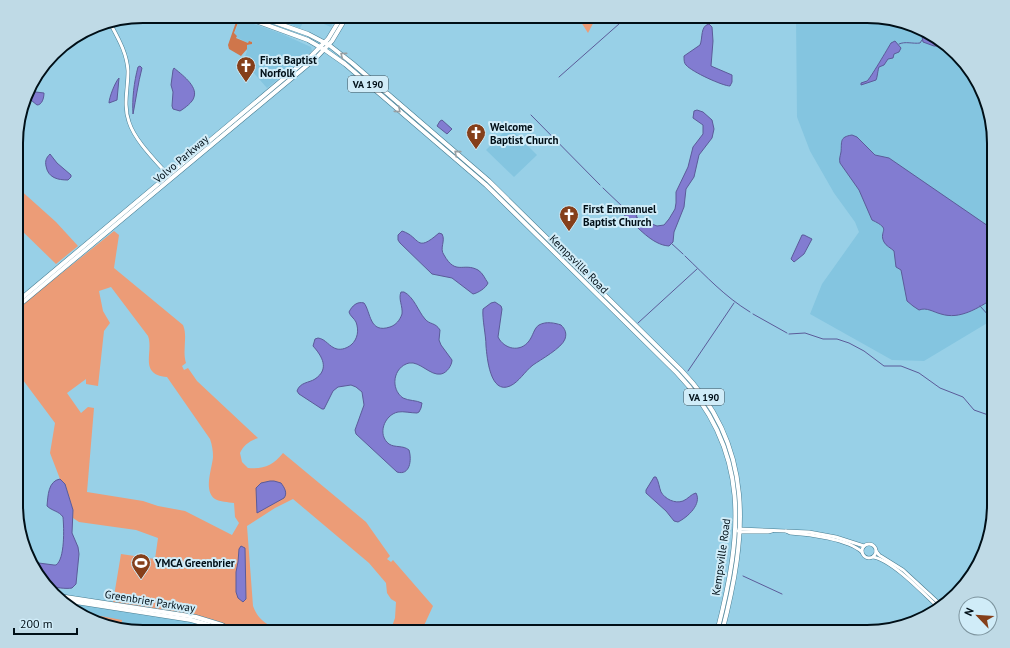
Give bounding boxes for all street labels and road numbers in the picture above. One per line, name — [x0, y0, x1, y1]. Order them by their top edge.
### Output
road number: VA 190 — [348, 76, 388, 92]
street label: Volvo Parkway — [150, 131, 212, 187]
street label: Kempsville Road — [547, 232, 611, 296]
road number: VA 190 — [684, 389, 724, 405]
street label: Kempsville Road — [709, 517, 733, 596]
street label: Greenbrier Parkway — [104, 587, 197, 615]

